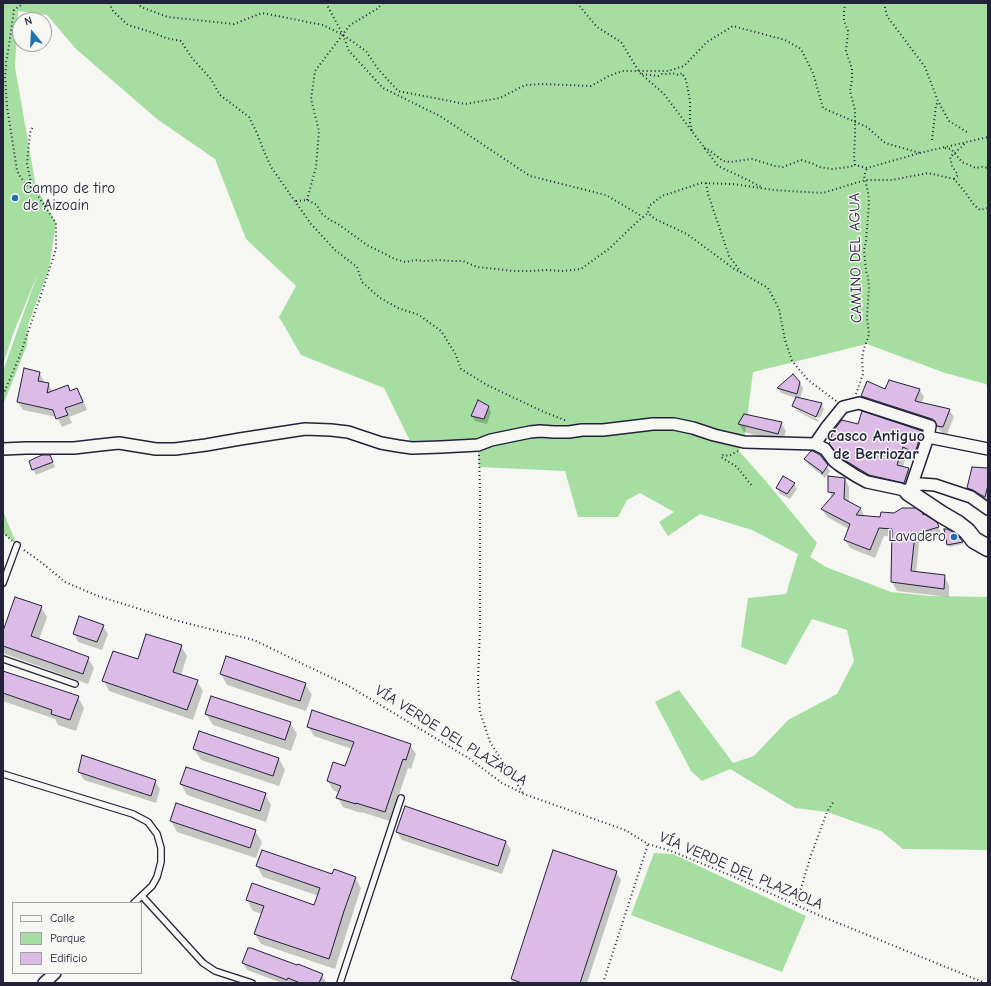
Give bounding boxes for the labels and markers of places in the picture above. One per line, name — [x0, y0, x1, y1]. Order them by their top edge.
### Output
place label: Campo de tiro de Aizoain — [23, 180, 115, 215]
marker: Campo de tiro de Aizoain — [10, 193, 20, 203]
place label: Lavadero — [888, 528, 946, 546]
marker: Lavadero — [949, 532, 959, 542]

